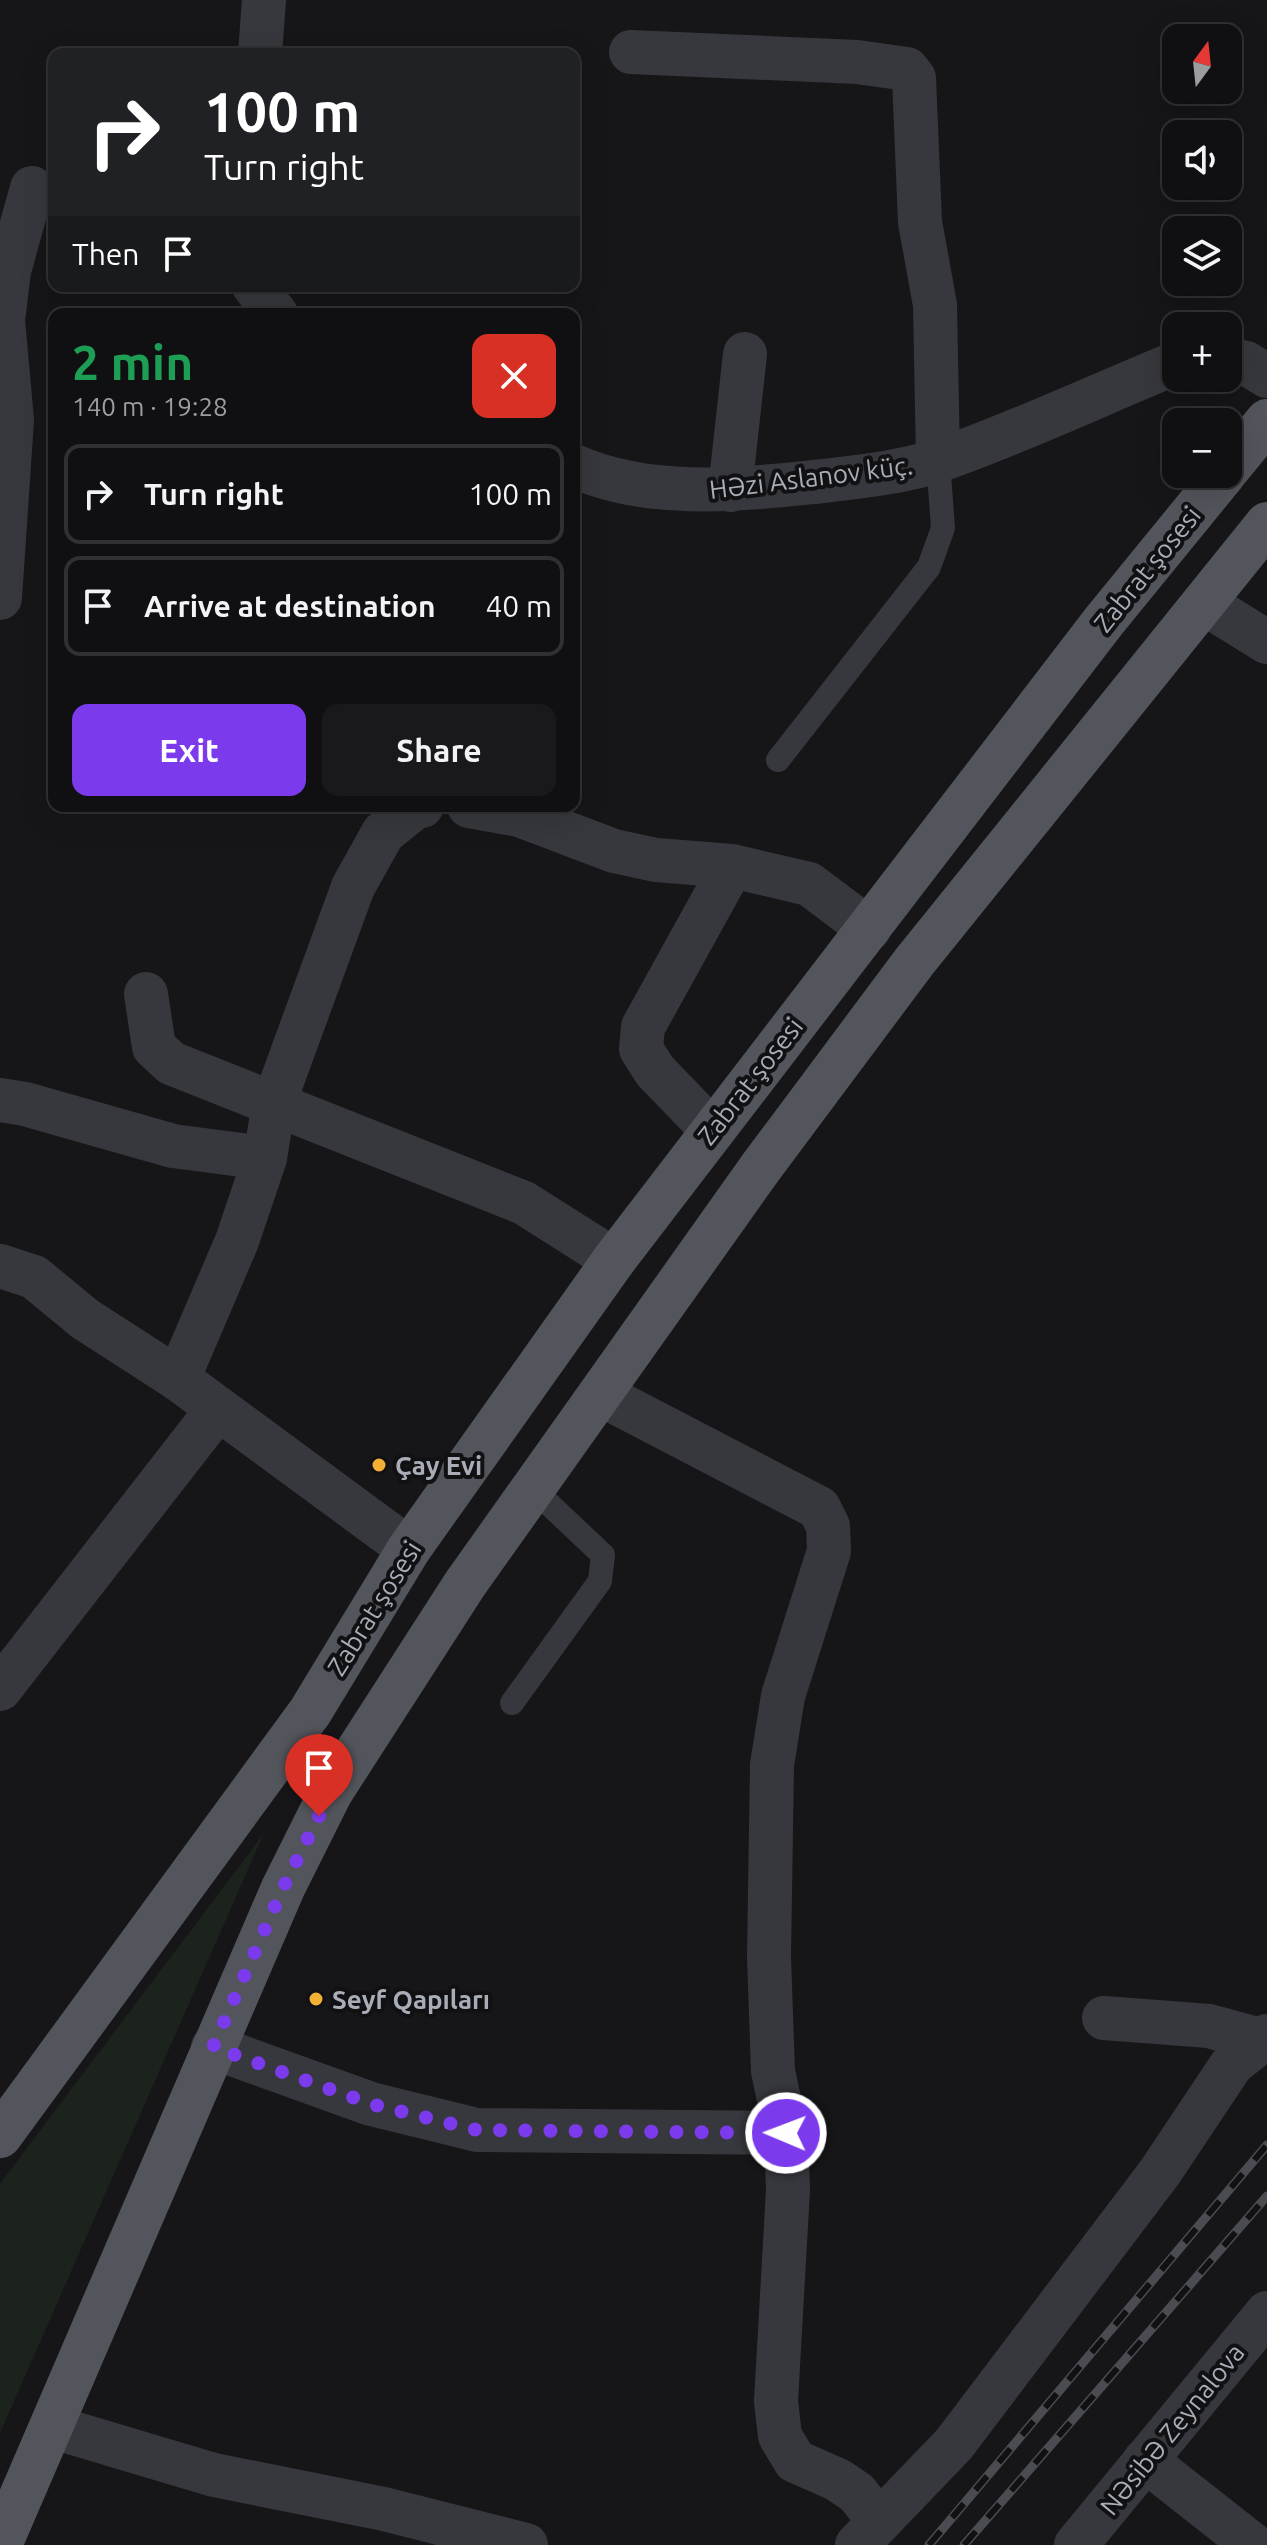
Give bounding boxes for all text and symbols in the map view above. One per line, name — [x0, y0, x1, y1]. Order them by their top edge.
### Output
north arrow — [1162, 24, 1242, 104]
map controls — [1162, 24, 1242, 488]
icon: right — [72, 80, 176, 184]
text: 100 m — [204, 80, 360, 143]
button: sound — [1162, 120, 1242, 200]
text: Turn right — [204, 146, 364, 187]
button: layers — [1162, 216, 1242, 296]
icon: arrive — [156, 232, 200, 276]
text: Then — [72, 237, 140, 271]
button: + — [1162, 312, 1242, 392]
button: close — [472, 334, 556, 418]
text: 2 min — [72, 335, 193, 389]
text: 140 m · 19:28 — [72, 392, 228, 421]
button: − — [1162, 408, 1242, 488]
street label: Həzi Aslanov küç. — [708, 450, 914, 504]
icon: right — [76, 472, 120, 516]
text: Turn right — [144, 477, 284, 511]
text: 100 m — [468, 477, 552, 511]
street label: Zabrat şosesi — [1088, 501, 1206, 637]
icon: arrive — [76, 584, 120, 628]
text: Arrive at destination — [144, 589, 436, 623]
text: 40 m — [485, 589, 552, 623]
button: Exit — [72, 704, 306, 796]
button: Share — [322, 704, 556, 796]
street label: Zabrat şosesi — [692, 1012, 808, 1150]
place label: Çay Evi — [395, 1451, 482, 1481]
marker: Çay Evi — [370, 1456, 388, 1474]
street label: Zabrat şosesi — [321, 1536, 427, 1680]
pin — [285, 1734, 353, 1816]
icon: arrive — [297, 1746, 341, 1790]
place label: Seyf Qapıları — [332, 1985, 490, 2014]
marker: Seyf Qapıları — [307, 1990, 325, 2008]
position arrow — [744, 2091, 828, 2175]
street label: Nəsibə Zeynalova — [1094, 2338, 1250, 2520]

